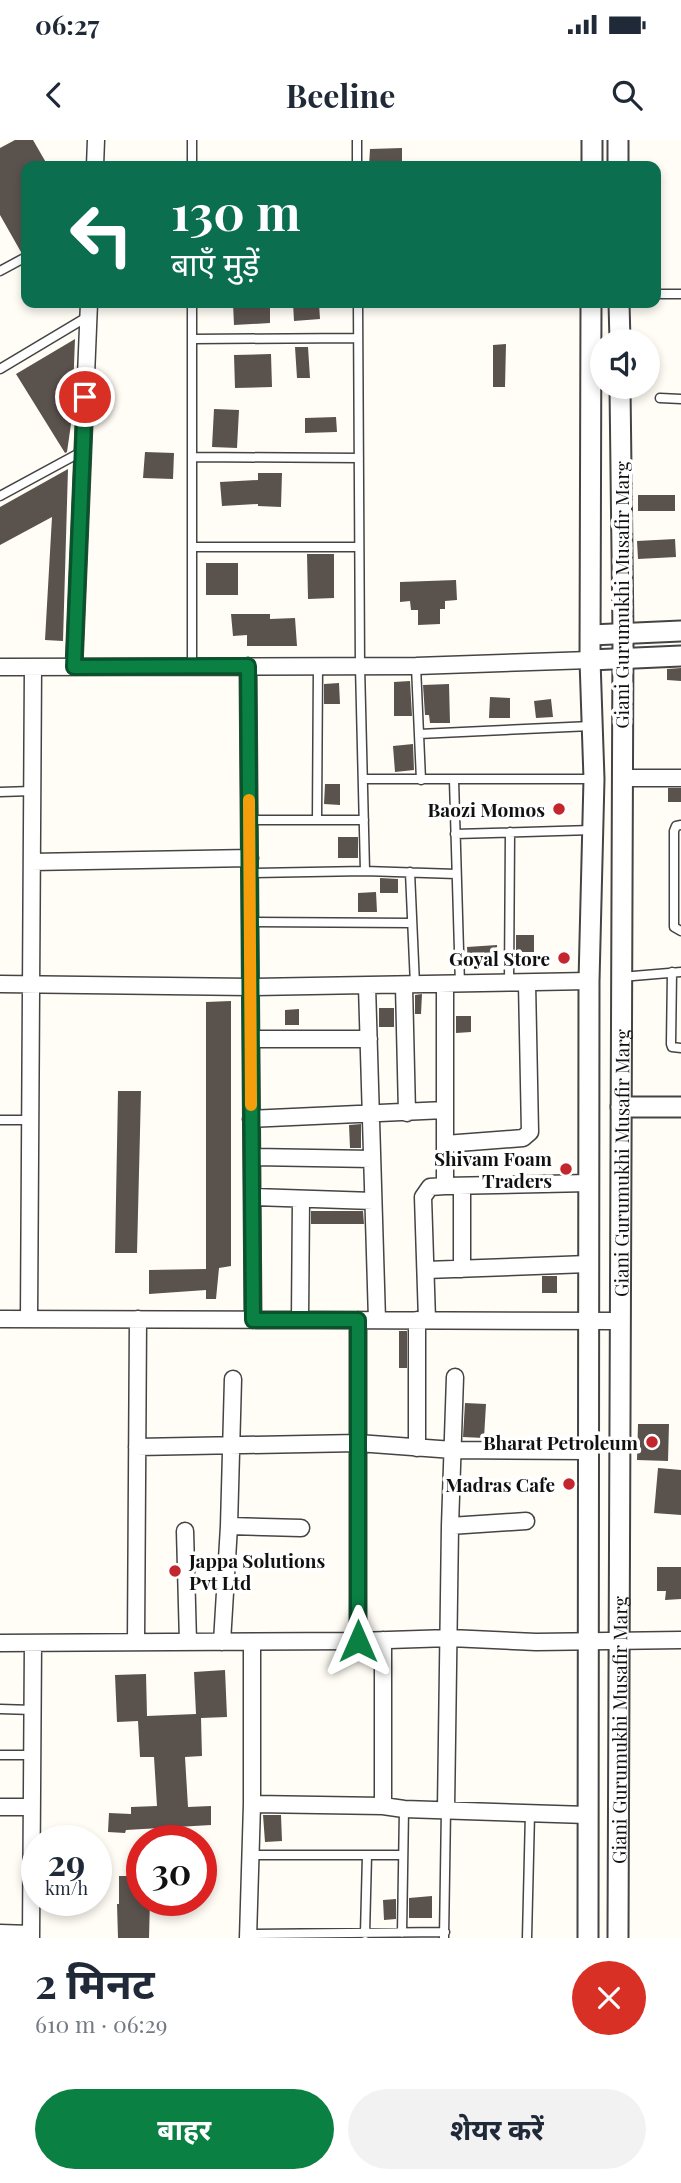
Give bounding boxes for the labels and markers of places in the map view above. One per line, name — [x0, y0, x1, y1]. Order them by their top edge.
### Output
pin — [55, 367, 115, 427]
place label: Baozi Momos — [428, 796, 545, 822]
marker: Baozi Momos — [551, 801, 567, 817]
place label: Goyal Store — [449, 945, 550, 971]
marker: Goyal Store — [556, 950, 572, 966]
place label: Shivam Foam Traders — [434, 1145, 552, 1193]
marker: Shivam Foam Traders — [558, 1161, 574, 1177]
place label: Bharat Petroleum — [483, 1429, 638, 1455]
marker: Bharat Petroleum — [644, 1434, 660, 1450]
place label: Madras Cafe — [445, 1471, 555, 1497]
marker: Madras Cafe — [561, 1476, 577, 1492]
place label: Jappa Solutions Pvt Ltd — [188, 1547, 326, 1595]
marker: Jappa Solutions Pvt Ltd — [167, 1563, 183, 1579]

